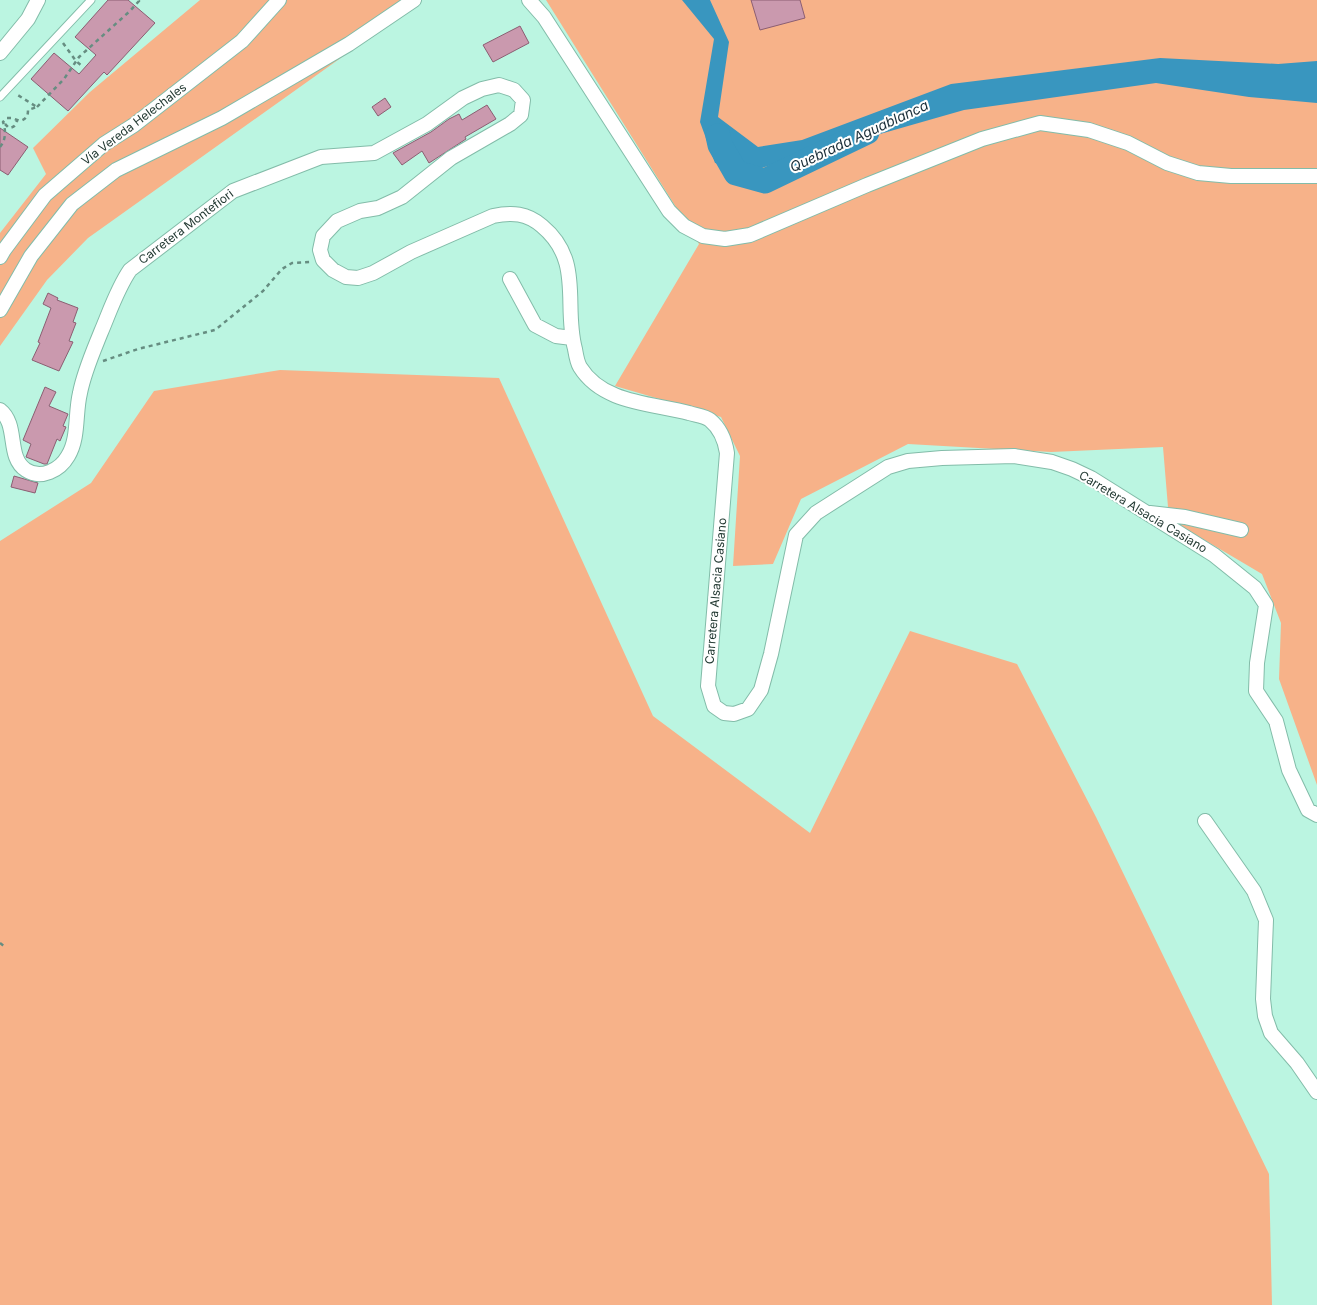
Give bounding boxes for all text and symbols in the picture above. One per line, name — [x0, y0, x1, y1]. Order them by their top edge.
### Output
street label: Vía Vereda Helechales — [78, 79, 189, 168]
water label: Quebrada Aguablanca — [787, 96, 931, 175]
street label: Carretera Montefiori — [135, 186, 236, 267]
street label: Carretera Alsacia Casiano — [1076, 467, 1210, 556]
street label: Carretera Alsacia Casiano — [702, 517, 729, 665]

